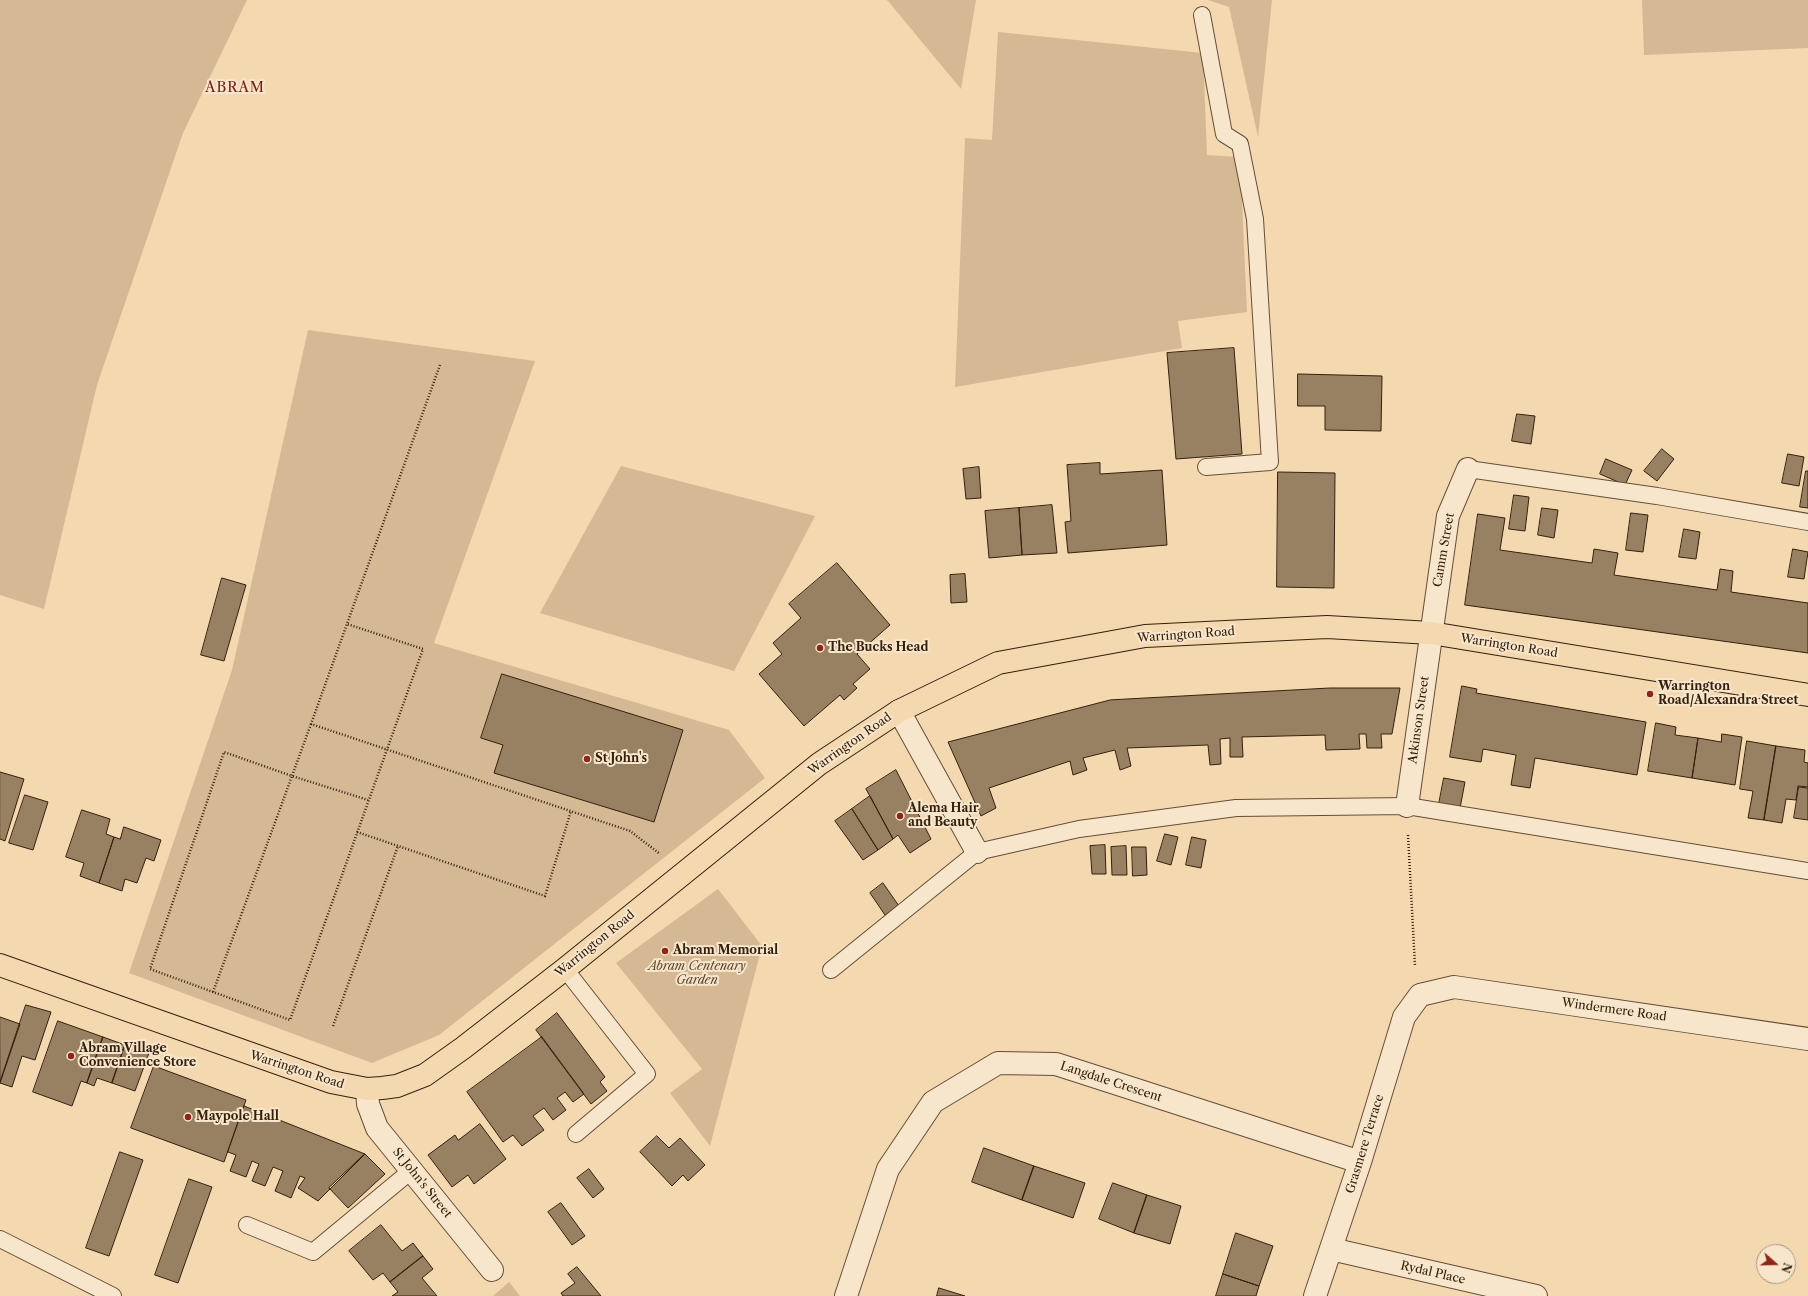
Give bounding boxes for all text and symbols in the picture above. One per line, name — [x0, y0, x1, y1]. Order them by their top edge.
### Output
district label: ABRAM — [205, 80, 265, 96]
street label: Camm Street — [1430, 512, 1458, 588]
street label: Warrington Road — [1137, 624, 1235, 646]
street label: Warrington Road — [1459, 631, 1559, 661]
place label: The Bucks Head — [828, 641, 928, 655]
marker: The Bucks Head — [815, 643, 825, 653]
street label: Atkinson Street — [1406, 675, 1432, 765]
place label: Warrington Road/Alexandra Street — [1658, 680, 1798, 708]
marker: Warrington Road/Alexandra Street — [1645, 689, 1655, 699]
street label: Warrington Road — [806, 710, 894, 778]
place label: St John's — [595, 752, 647, 766]
marker: St John's — [582, 754, 592, 764]
place label: Alema Hair and Beauty — [908, 802, 979, 830]
marker: Alema Hair and Beauty — [895, 811, 905, 821]
street label: Warrington Road — [552, 908, 638, 980]
place label: Abram Memorial — [673, 944, 778, 958]
marker: Abram Memorial — [660, 946, 670, 956]
park label: Abram Centenary Garden — [648, 960, 746, 988]
street label: Windermere Road — [1561, 996, 1667, 1024]
place label: Abram Village Convenience Store — [79, 1042, 196, 1070]
street label: Warrington Road — [248, 1048, 346, 1092]
marker: Abram Village Convenience Store — [66, 1051, 76, 1061]
street label: Langdale Crescent — [1058, 1059, 1164, 1105]
street label: Grasmere Terrace — [1343, 1093, 1387, 1195]
place label: Maypole Hall — [196, 1110, 279, 1124]
marker: Maypole Hall — [183, 1112, 193, 1122]
street label: St John's Street — [389, 1145, 455, 1221]
north arrow — [1756, 1244, 1796, 1284]
street label: Rydal Place — [1399, 1259, 1467, 1287]
text: N — [1778, 1261, 1795, 1275]

